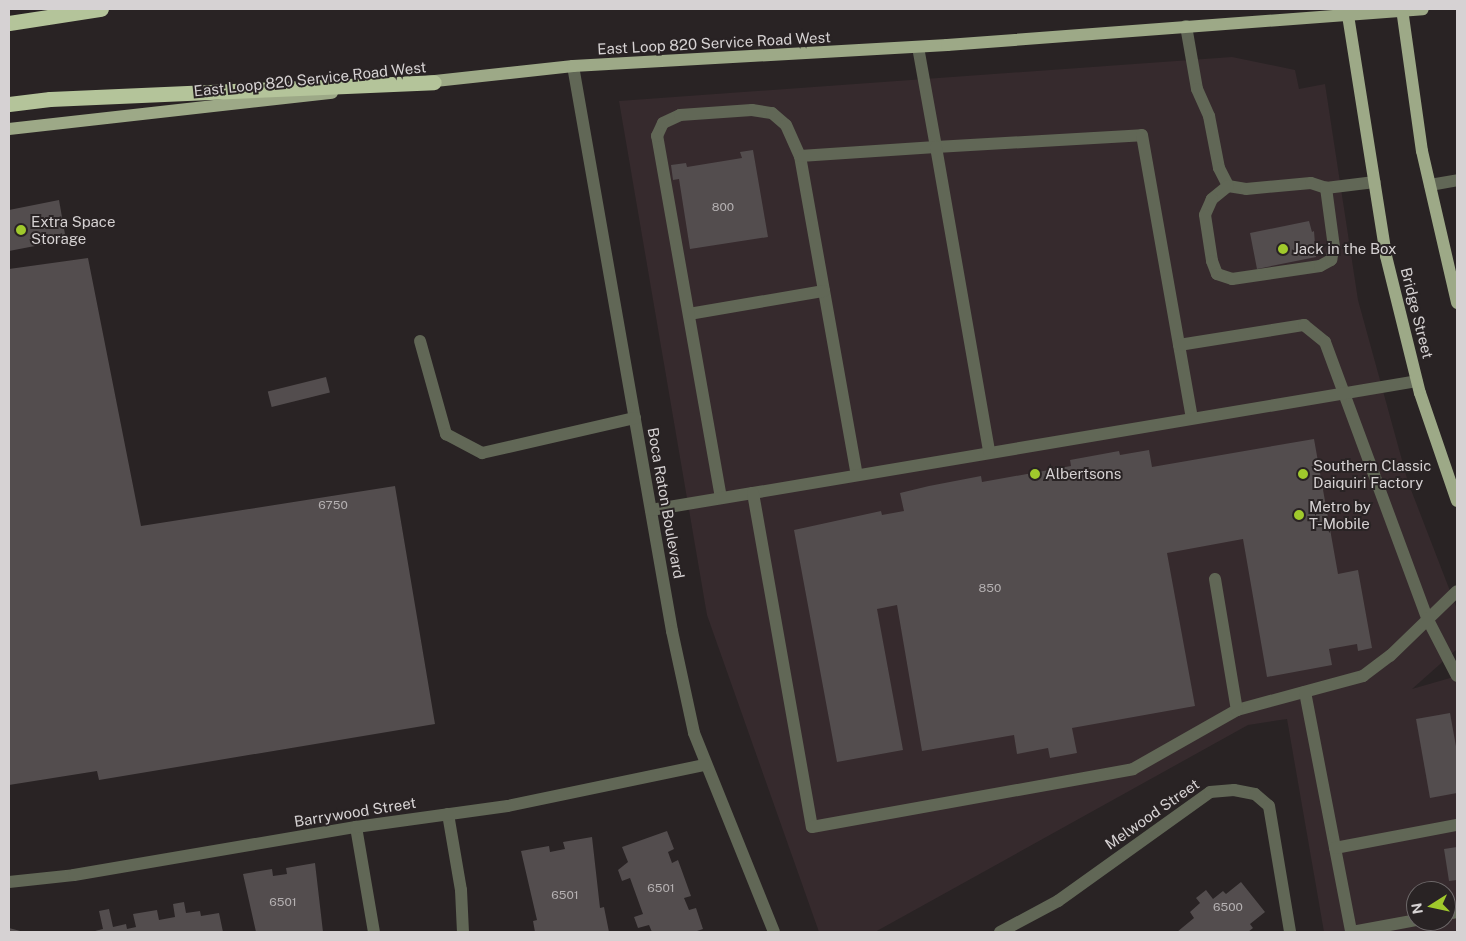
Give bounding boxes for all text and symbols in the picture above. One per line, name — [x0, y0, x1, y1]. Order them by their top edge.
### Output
street label: East Loop 820 Service Road West — [597, 28, 831, 58]
street label: East Loop 820 Service Road West — [193, 58, 427, 100]
house number: 800 — [712, 201, 734, 215]
place label: Extra Space Storage — [31, 212, 115, 247]
marker: Extra Space Storage — [15, 224, 27, 236]
place label: Jack in the Box — [1293, 240, 1397, 258]
marker: Jack in the Box — [1277, 243, 1289, 255]
street label: Bridge Street — [1397, 265, 1437, 361]
street label: Boca Raton Boulevard — [644, 426, 688, 580]
place label: Southern Classic Daiquiri Factory — [1313, 456, 1431, 491]
place label: Albertsons — [1045, 465, 1121, 483]
marker: Albertsons — [1029, 468, 1041, 480]
marker: Southern Classic Daiquiri Factory — [1297, 468, 1309, 480]
place label: Metro by T-Mobile — [1309, 497, 1371, 532]
house number: 6750 — [318, 499, 348, 513]
marker: Metro by T-Mobile — [1293, 509, 1305, 521]
house number: 850 — [979, 582, 1001, 596]
street label: Melwood Street — [1101, 775, 1203, 853]
street label: Barrywood Street — [293, 793, 417, 831]
north arrow — [1406, 881, 1456, 931]
house number: 6501 — [647, 882, 675, 896]
house number: 6501 — [551, 889, 579, 903]
house number: 6501 — [269, 896, 297, 910]
house number: 6500 — [1213, 901, 1243, 915]
text: N — [1408, 902, 1426, 915]

